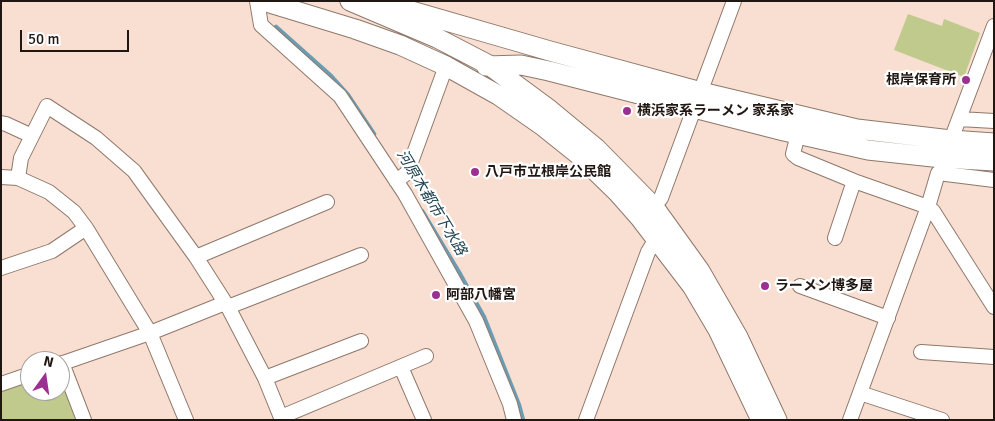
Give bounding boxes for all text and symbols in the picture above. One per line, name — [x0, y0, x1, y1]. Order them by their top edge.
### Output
scale bar — [22, 20, 131, 52]
text: 50 m — [28, 30, 59, 48]
place label: 根岸保育所 — [886, 72, 956, 88]
marker: 根岸保育所 — [960, 74, 972, 86]
place label: 横浜家系ラーメン 家系家 — [637, 103, 794, 119]
marker: 横浜家系ラーメン 家系家 — [621, 105, 633, 117]
water label: 河原木都市下水路 — [392, 147, 470, 259]
place label: 八戸市立根岸公民館 — [485, 164, 611, 180]
marker: 八戸市立根岸公民館 — [469, 166, 481, 178]
place label: ラーメン博多屋 — [775, 278, 873, 294]
marker: ラーメン博多屋 — [759, 280, 771, 292]
place label: 阿部八幡宮 — [446, 287, 516, 303]
marker: 阿部八幡宮 — [430, 289, 442, 301]
north arrow — [20, 351, 70, 401]
text: N — [42, 353, 55, 371]

